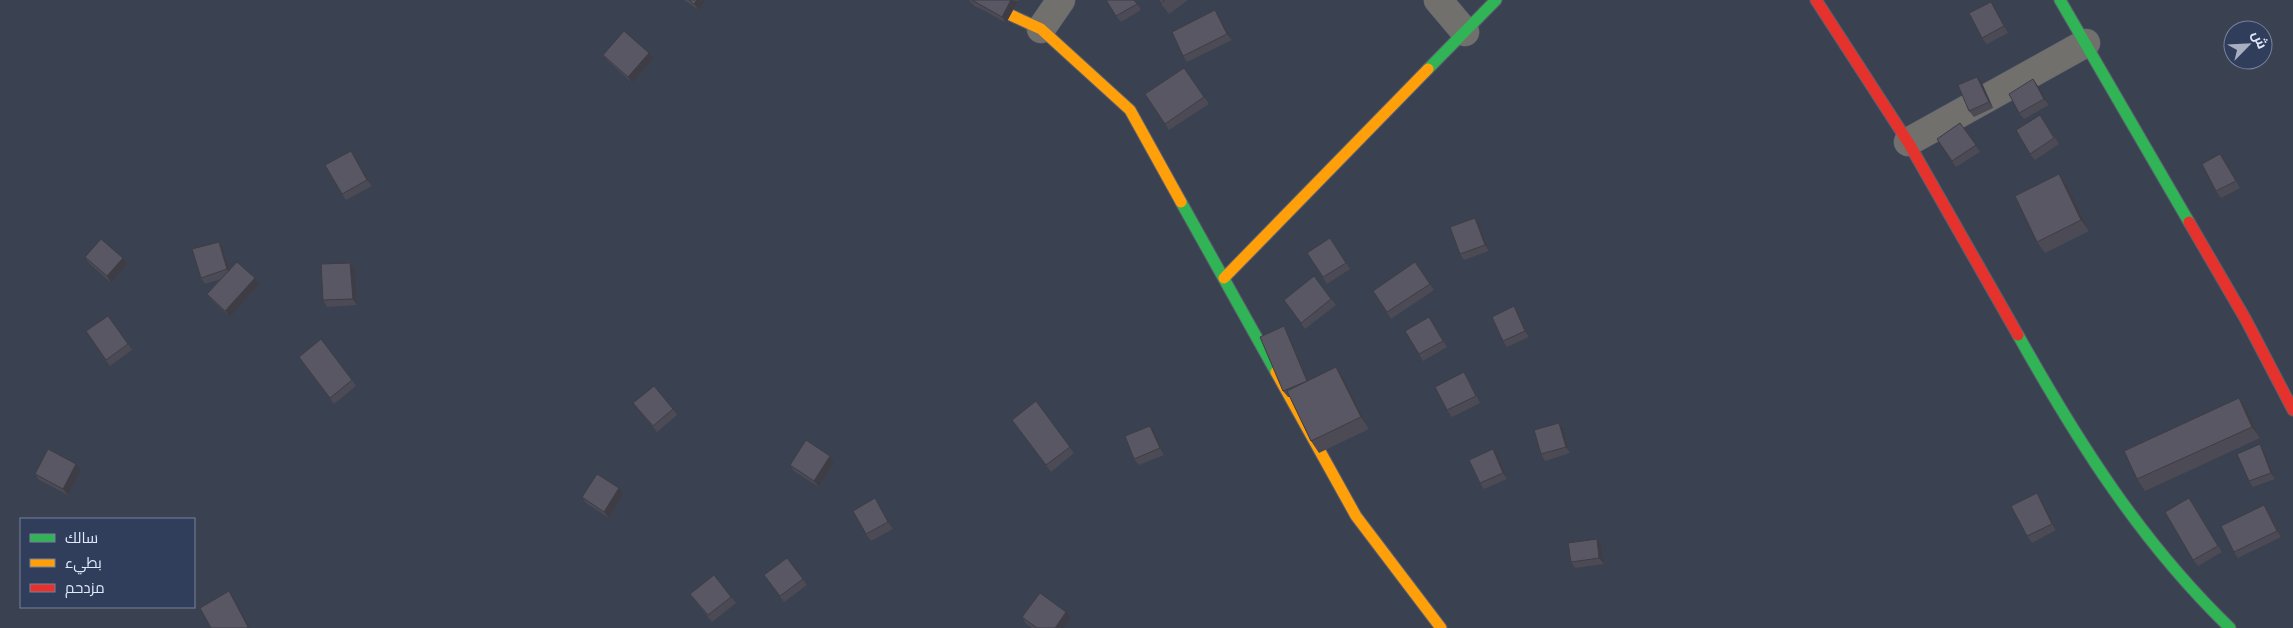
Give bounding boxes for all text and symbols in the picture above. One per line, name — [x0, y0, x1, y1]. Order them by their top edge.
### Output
north arrow — [2223, 20, 2273, 70]
text: ش — [2248, 28, 2271, 52]
legend — [20, 518, 195, 608]
text: سالك — [65, 529, 98, 546]
text: بطيء — [65, 554, 102, 575]
text: مزدحم — [65, 579, 105, 598]

